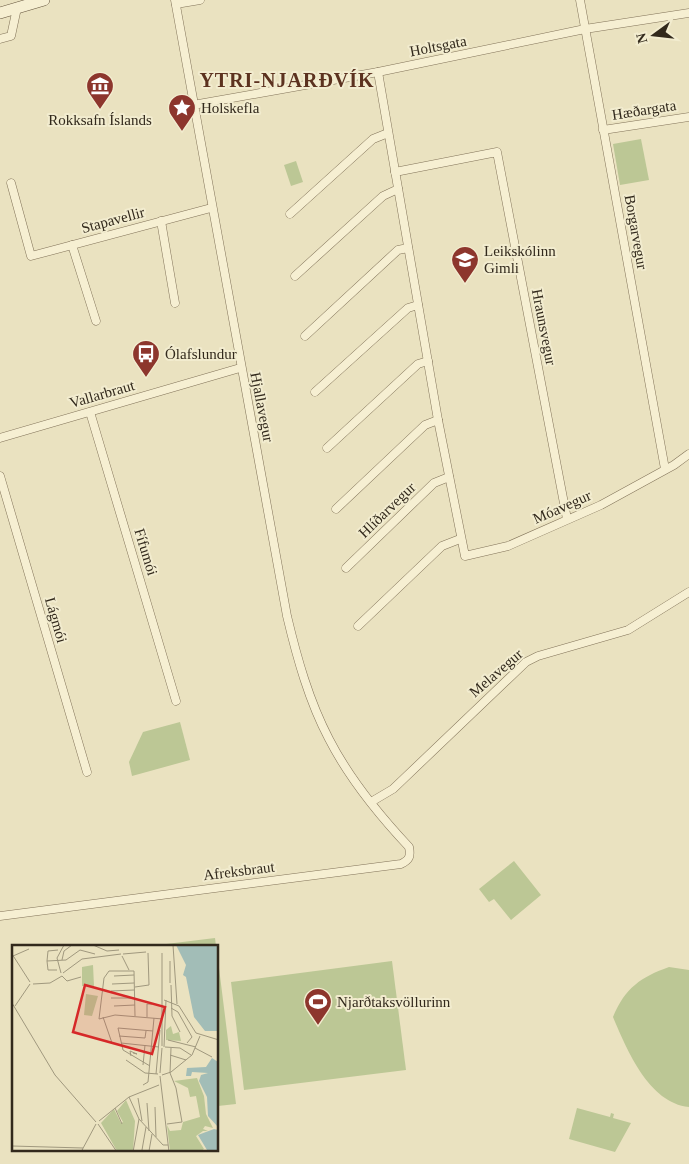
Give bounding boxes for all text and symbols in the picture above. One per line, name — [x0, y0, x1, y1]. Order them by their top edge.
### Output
north arrow — [629, 10, 679, 60]
text: N — [633, 31, 650, 45]
street label: Holtsgata — [408, 33, 468, 59]
district label: YTRI-NJARÐVÍK — [199, 69, 375, 91]
museum icon: Rokksafn Íslands — [85, 71, 115, 110]
place icon: Holskefla — [167, 93, 197, 132]
street label: Hæðargata — [611, 97, 678, 123]
place label: Holskefla — [201, 100, 260, 116]
place label: Rokksafn Íslands — [48, 112, 152, 128]
street label: Borgarvegur — [622, 193, 650, 271]
street label: Stapavellir — [80, 204, 146, 236]
place label: Leikskólinn Gimli — [484, 243, 556, 276]
school or university icon: Leikskólinn Gimli — [450, 245, 480, 284]
street label: Hraunsvegur — [529, 287, 559, 367]
bus stop icon: Ólafslundur — [131, 339, 161, 378]
place label: Ólafslundur — [165, 346, 237, 362]
street label: Hjallavegur — [247, 371, 277, 443]
street label: Vallarbraut — [68, 377, 137, 411]
street label: Hlíðarvegur — [355, 479, 419, 541]
street label: Móavegur — [531, 487, 593, 527]
street label: Fífumói — [131, 527, 161, 577]
street label: Lágmói — [42, 595, 70, 645]
street label: Melavegur — [466, 646, 526, 700]
street label: Afreksbraut — [202, 859, 276, 883]
inset map — [12, 945, 219, 1152]
sports icon: Njarðtaksvöllurinn — [303, 987, 333, 1026]
place label: Njarðtaksvöllurinn — [337, 994, 451, 1010]

